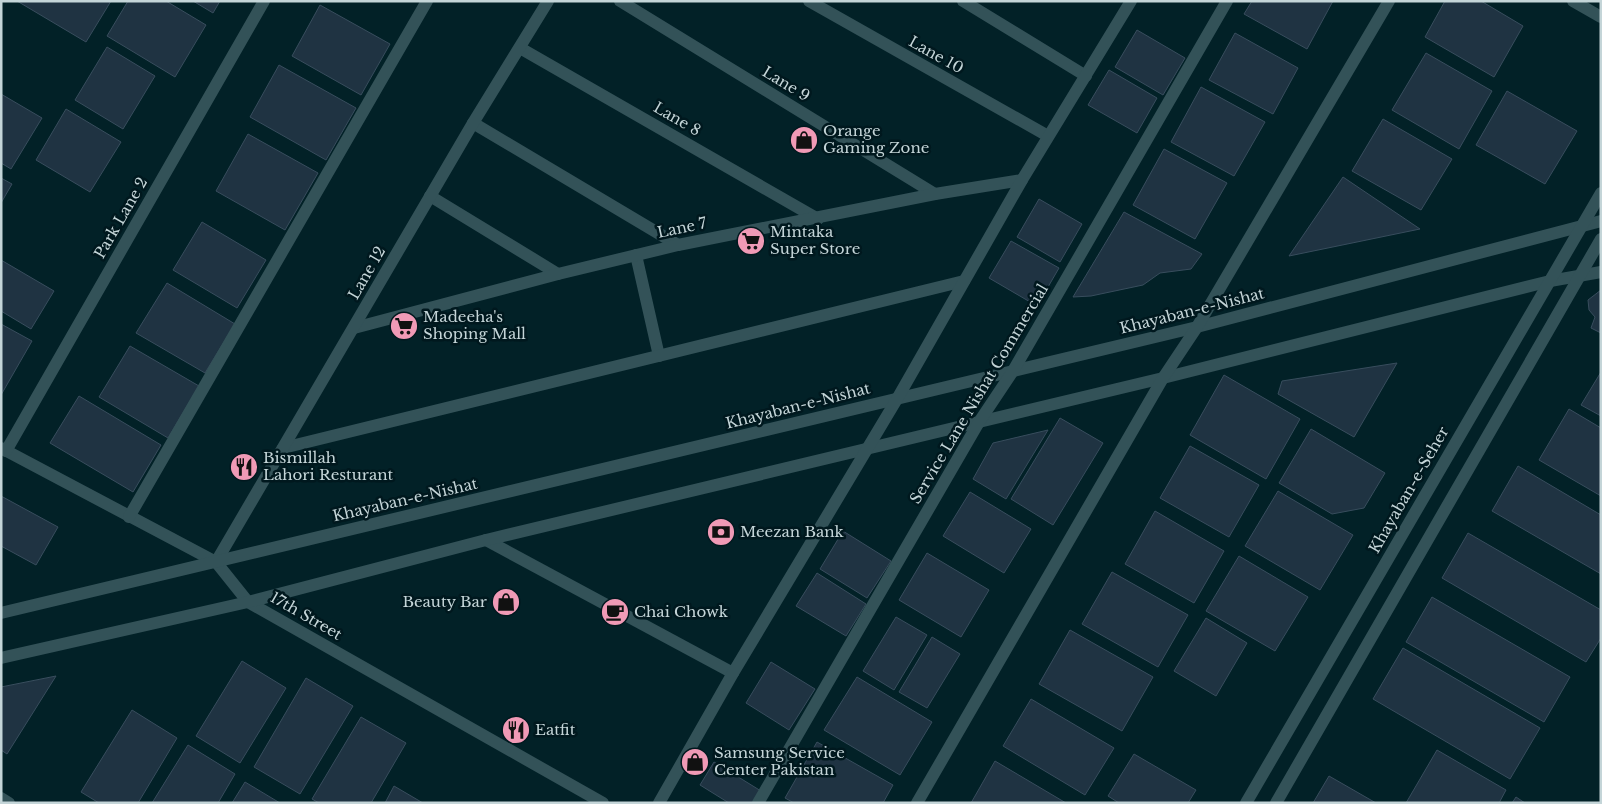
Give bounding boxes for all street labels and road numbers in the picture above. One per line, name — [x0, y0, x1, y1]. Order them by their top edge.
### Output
street label: Lane 10 — [905, 32, 967, 77]
street label: Lane 9 — [759, 62, 813, 105]
street label: Lane 8 — [650, 97, 704, 140]
street label: Park Lane 2 — [90, 174, 151, 262]
street label: Lane 7 — [655, 213, 709, 242]
street label: Lane 12 — [344, 243, 389, 303]
street label: Service Lane Nishat Commercial — [905, 280, 1052, 507]
street label: Khayaban-e-Nishat — [1118, 283, 1266, 338]
street label: Khayaban-e-Nishat — [724, 378, 872, 433]
street label: Khayaban-e-Seher — [1365, 422, 1453, 556]
street label: Khayaban-e-Nishat — [331, 474, 479, 525]
street label: 17th Street — [267, 587, 346, 644]

